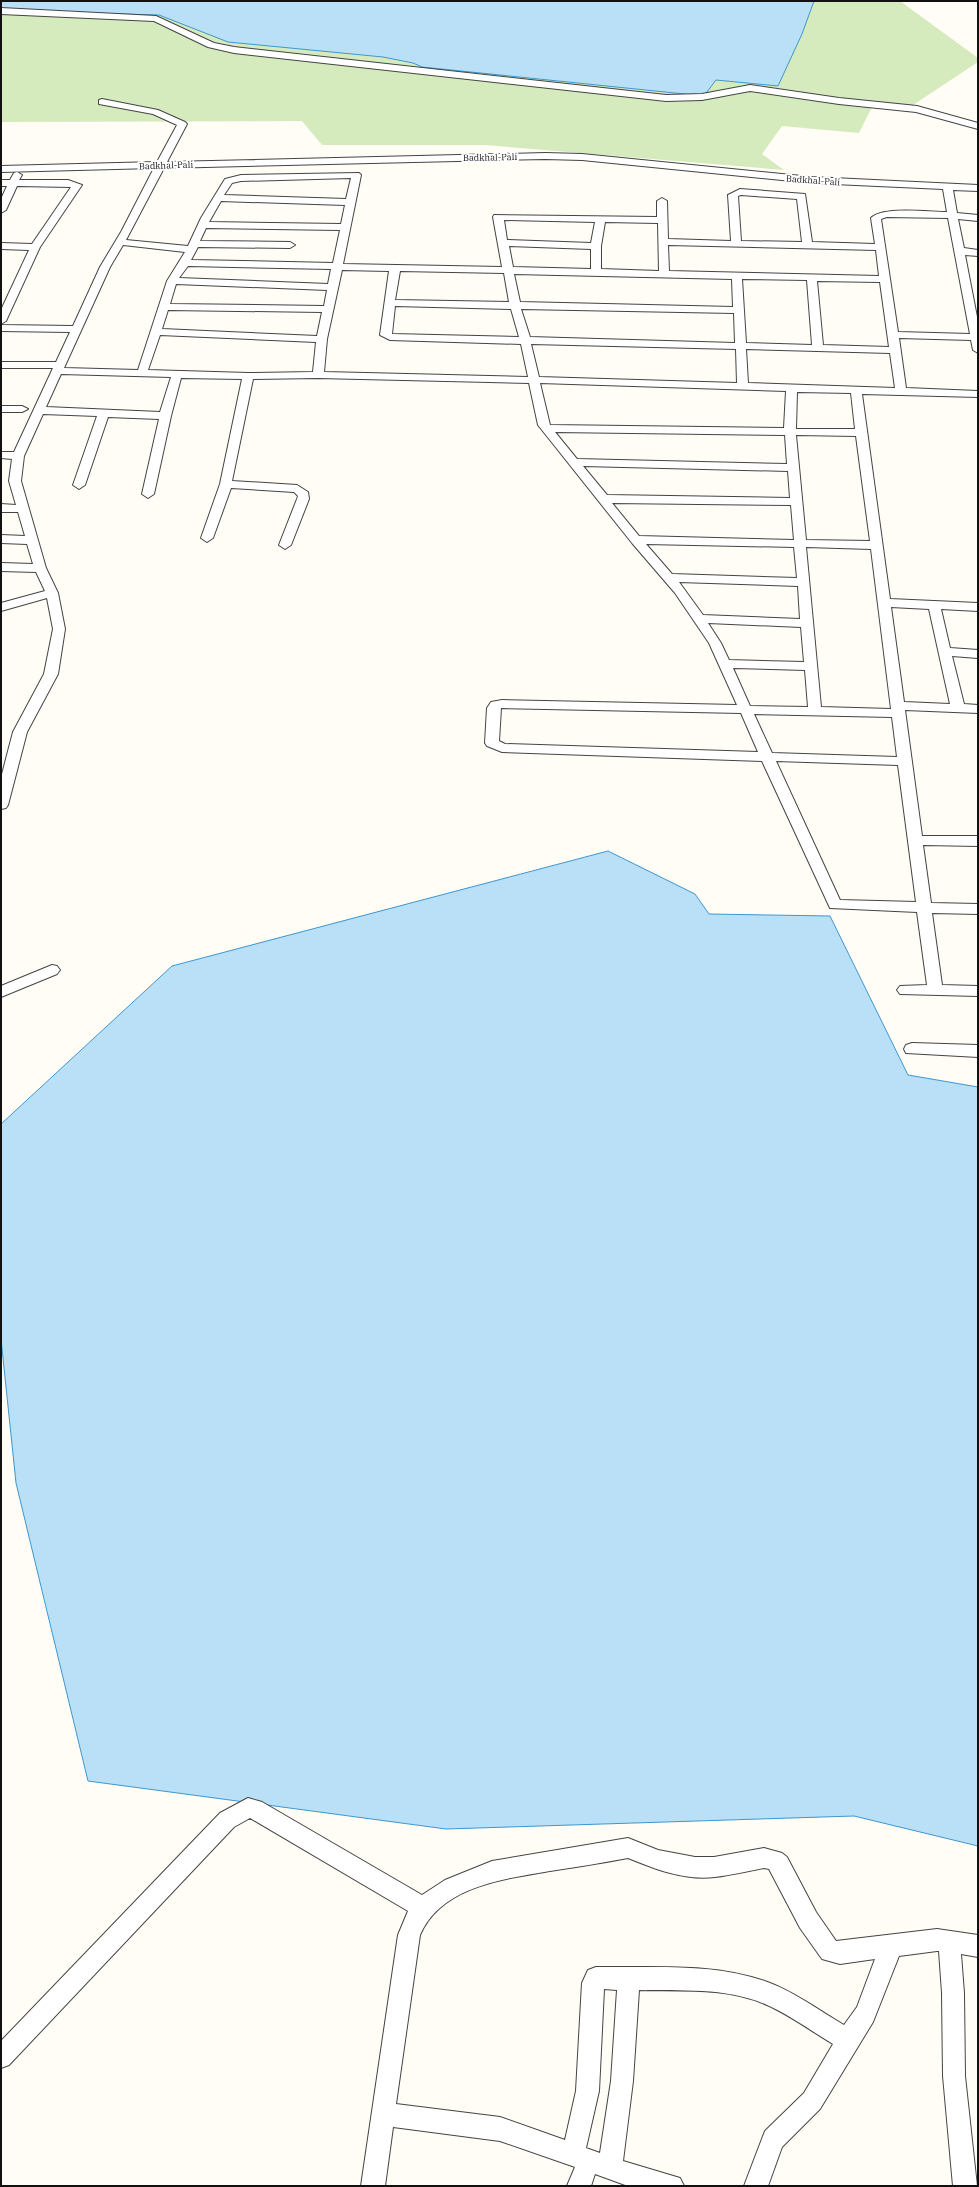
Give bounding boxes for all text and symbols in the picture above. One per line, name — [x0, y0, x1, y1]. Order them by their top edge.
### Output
street label: Badkhal-Pali — [463, 151, 517, 163]
street label: Badkhal-Pali — [139, 159, 194, 171]
street label: Badkhal-Pali — [785, 173, 841, 187]

